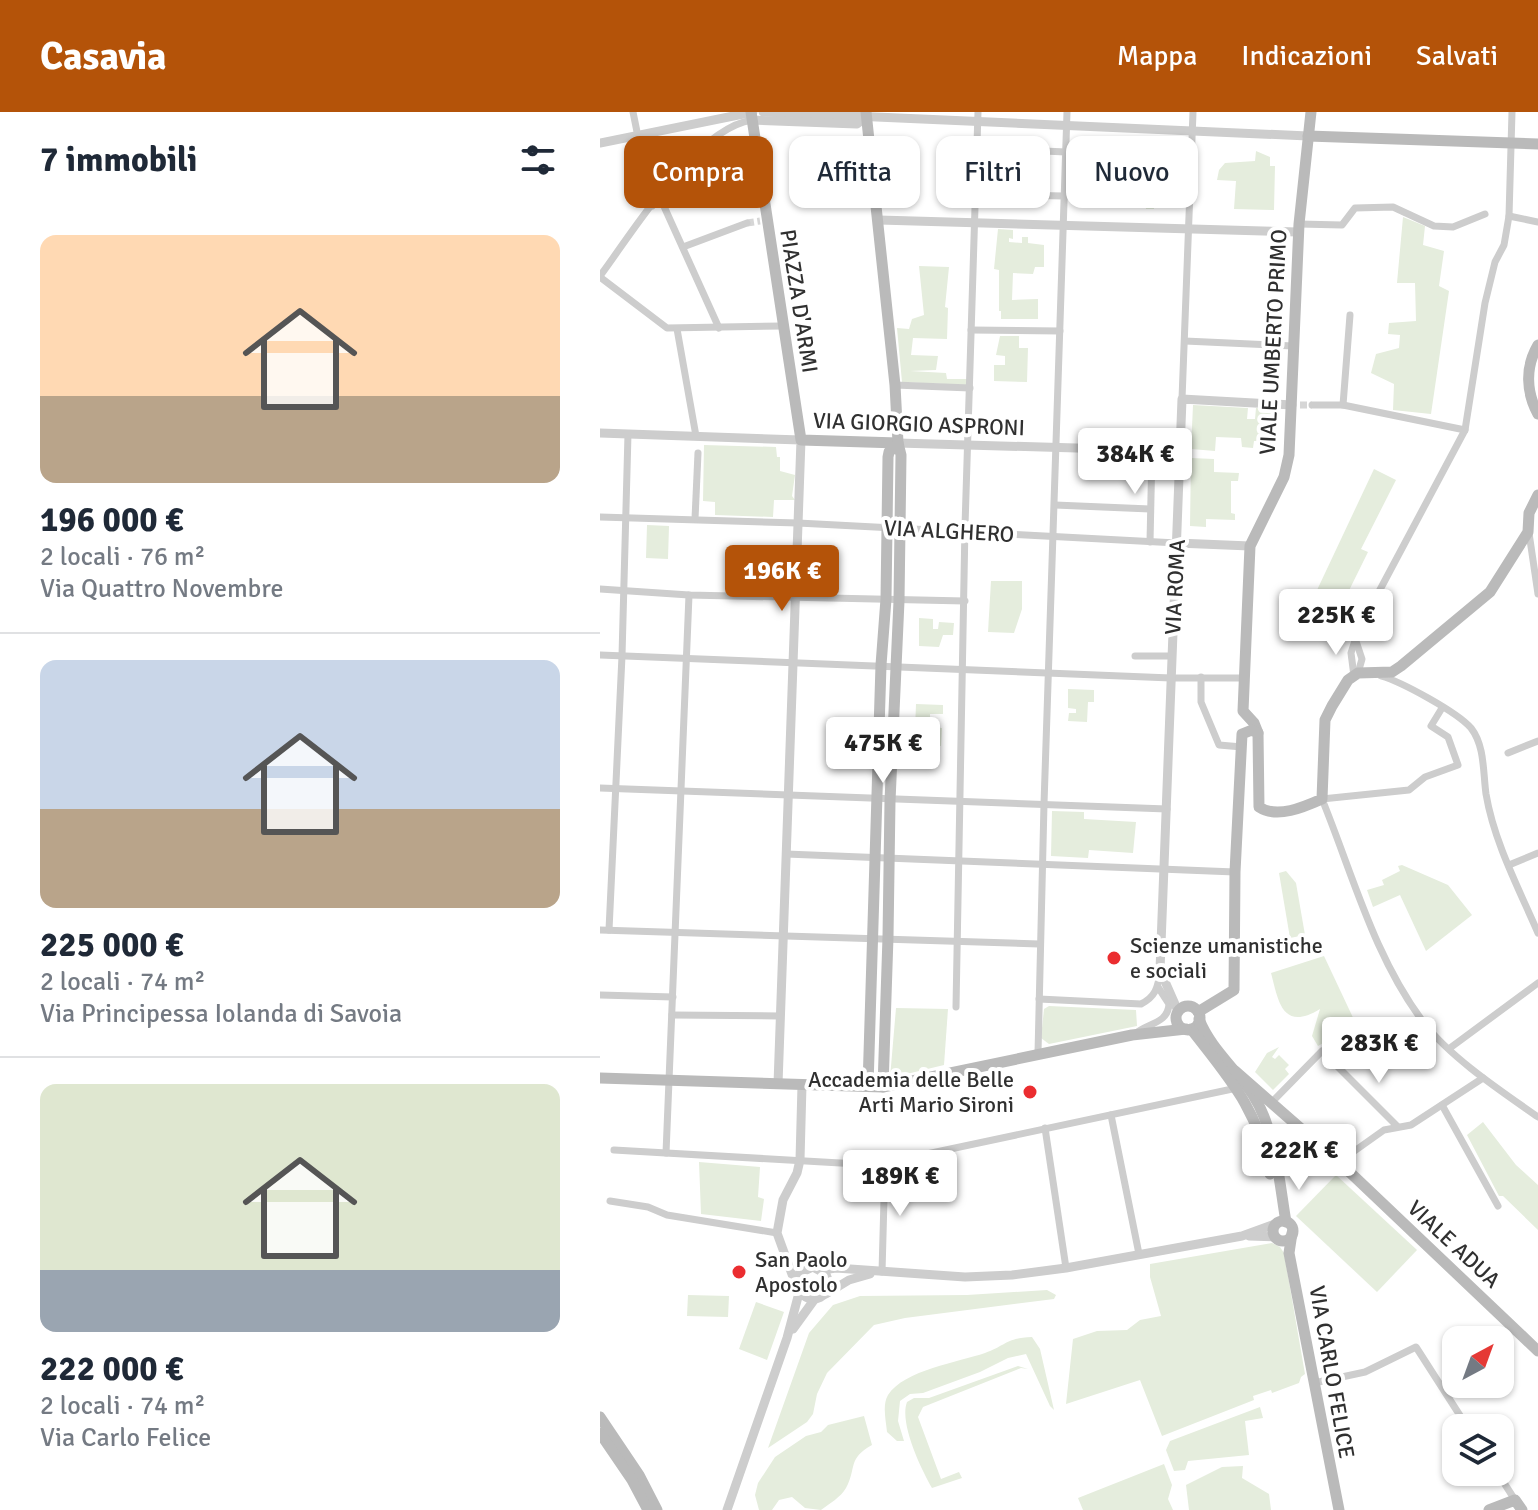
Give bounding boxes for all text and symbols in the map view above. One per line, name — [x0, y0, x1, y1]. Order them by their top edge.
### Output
text: Casavia — [40, 33, 167, 80]
text: Mappa — [1117, 39, 1197, 73]
text: Indicazioni — [1241, 39, 1372, 73]
text: Salvati — [1416, 39, 1498, 73]
chip: Compra — [624, 136, 773, 208]
chip: Affitta — [789, 136, 920, 208]
chip: Filtri — [936, 136, 1050, 208]
chip: Nuovo — [1066, 136, 1198, 208]
icon: filters — [516, 138, 560, 182]
text: 7 immobili — [40, 139, 197, 181]
street label: PIAZZA D'ARMI — [774, 227, 824, 375]
street label: VIALE UMBERTO PRIMO — [1254, 228, 1292, 456]
icon: home — [228, 287, 372, 431]
street label: VIA GIORGIO ASPRONI — [812, 407, 1026, 441]
pin: 384K € — [1070, 428, 1200, 496]
text: 384K € — [1096, 438, 1174, 470]
text: 196 000 € — [40, 499, 183, 541]
street label: VIA ALGHERO — [883, 514, 1015, 548]
street label: VIA ROMA — [1159, 538, 1191, 636]
text: 2 locali · 76 m² — [40, 541, 205, 573]
pin: 196K € — [717, 545, 847, 613]
text: 196K € — [743, 555, 821, 587]
text: Via Quattro Novembre — [40, 573, 283, 605]
pin: 225K € — [1271, 589, 1401, 657]
text: 225K € — [1297, 599, 1375, 631]
icon: home — [228, 712, 372, 856]
pin: 475K € — [818, 717, 948, 785]
text: 475K € — [844, 727, 922, 759]
text: 225 000 € — [40, 924, 183, 966]
place label: Scienze umanistiche e sociali — [1130, 932, 1323, 984]
marker: Scienze umanistiche e sociali — [1105, 949, 1123, 967]
text: 2 locali · 74 m² — [40, 966, 205, 998]
text: Via Principessa Iolanda di Savoia — [40, 998, 402, 1030]
pin: 283K € — [1314, 1017, 1444, 1085]
text: 283K € — [1340, 1027, 1418, 1059]
place label: Accademia delle Belle Arti Mario Sironi — [808, 1066, 1014, 1118]
marker: Accademia delle Belle Arti Mario Sironi — [1021, 1083, 1039, 1101]
pin: 222K € — [1234, 1124, 1364, 1192]
text: 222K € — [1260, 1134, 1338, 1166]
icon: home — [228, 1136, 372, 1280]
pin: 189K € — [835, 1150, 965, 1218]
text: 189K € — [861, 1160, 939, 1192]
street label: VIALE ADUA — [1402, 1194, 1506, 1294]
place label: San Paolo Apostolo — [755, 1246, 847, 1298]
marker: San Paolo Apostolo — [730, 1263, 748, 1281]
street label: VIA CARLO FELICE — [1304, 1284, 1360, 1460]
north arrow — [1442, 1326, 1514, 1398]
map controls — [1442, 1326, 1514, 1486]
text: 222 000 € — [40, 1348, 183, 1390]
text: 2 locali · 74 m² — [40, 1390, 205, 1422]
button: layers — [1442, 1414, 1514, 1486]
text: Via Carlo Felice — [40, 1422, 211, 1454]

